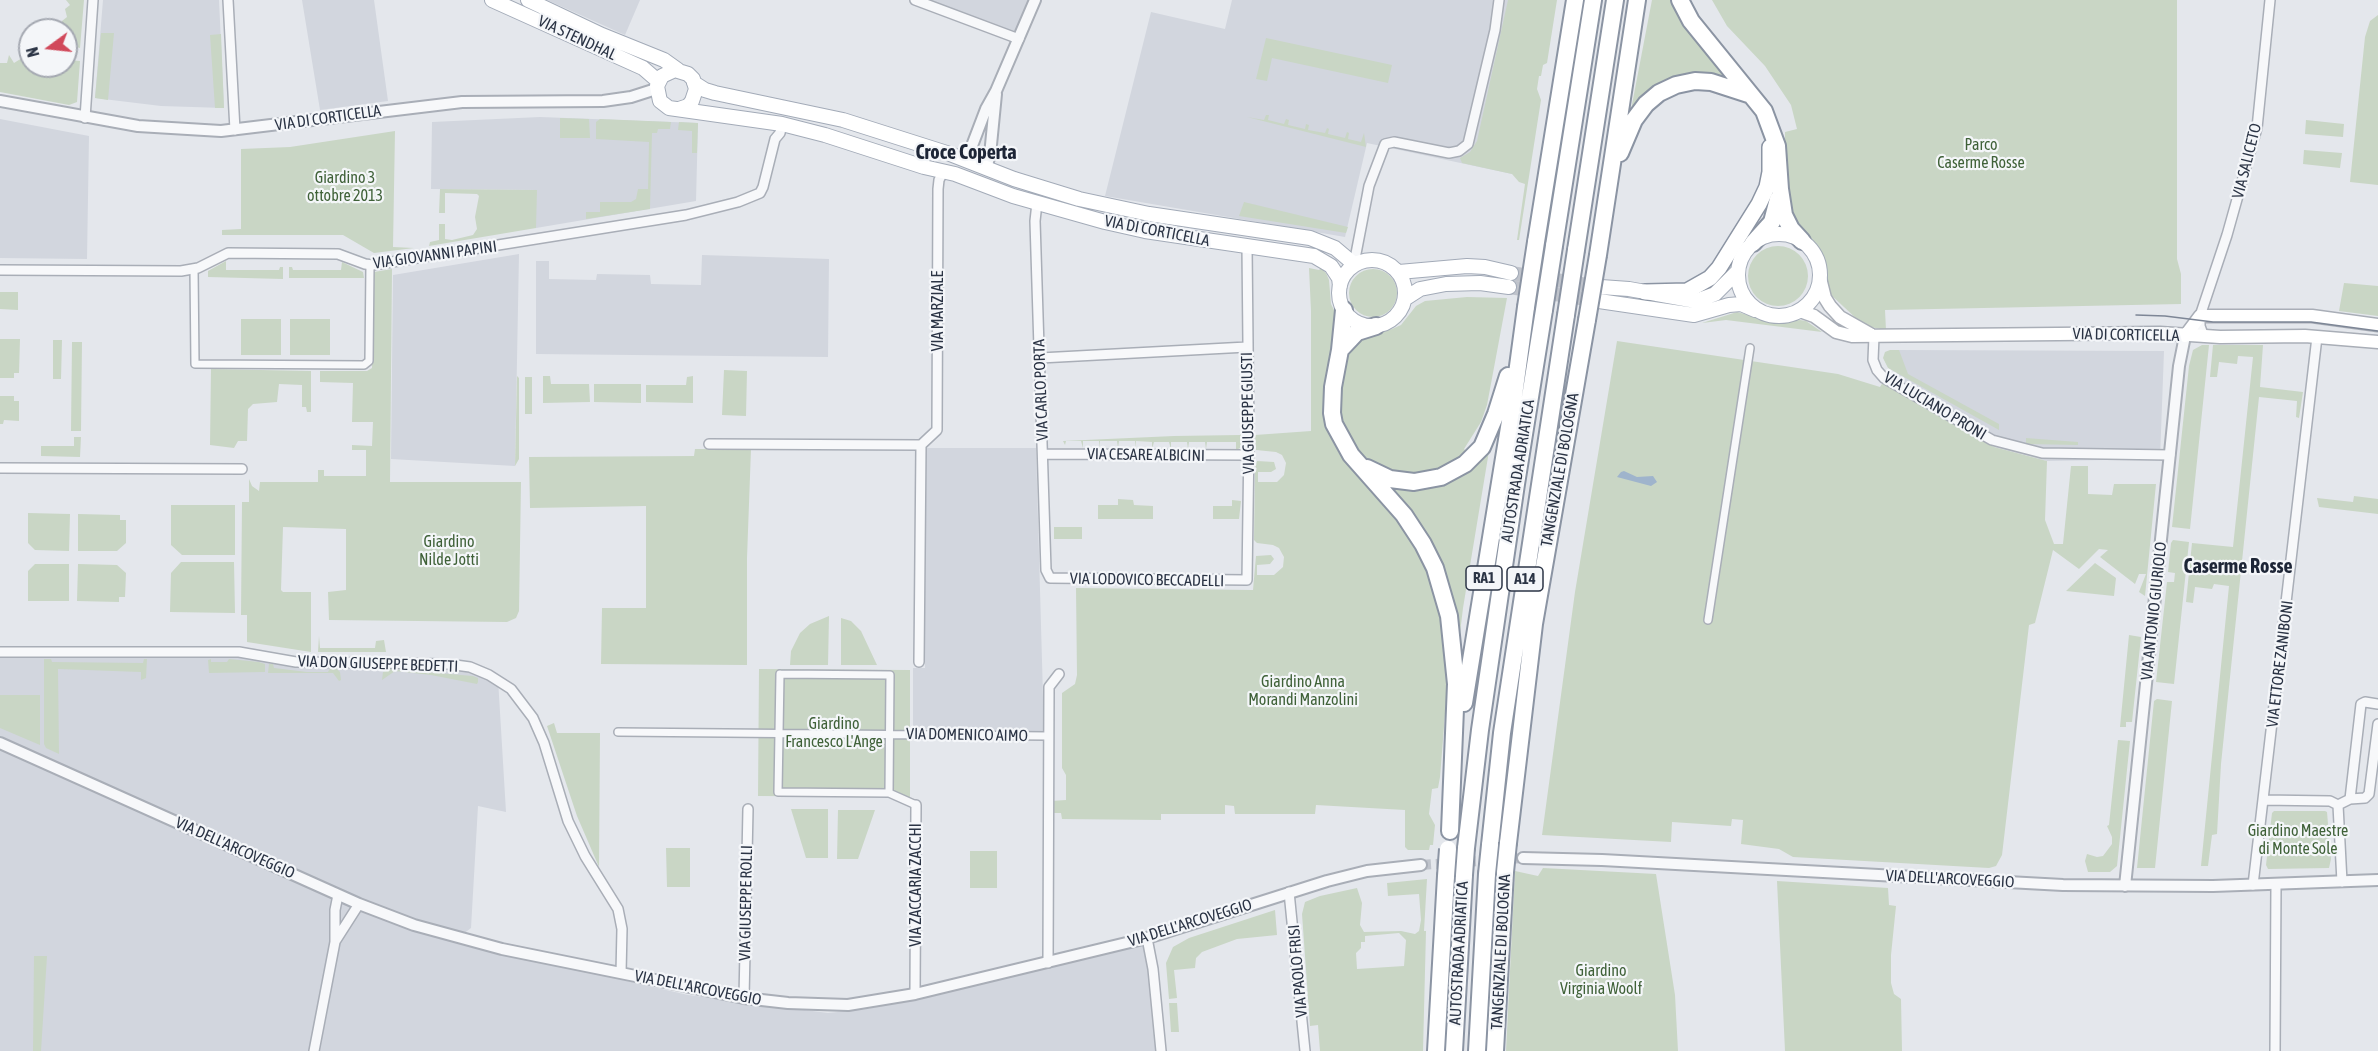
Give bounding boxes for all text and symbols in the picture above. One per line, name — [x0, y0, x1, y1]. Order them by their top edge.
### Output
street label: VIA STENDHAL — [535, 11, 619, 65]
north arrow — [18, 18, 78, 78]
text: N — [23, 45, 42, 59]
street label: VIA DI CORTICELLA — [274, 101, 382, 135]
street label: VIA SALICETO — [2228, 121, 2266, 201]
park label: Parco Caserme Rosse — [1937, 135, 2025, 173]
district label: Croce Coperta — [915, 141, 1017, 165]
park label: Giardino 3 ottobre 2013 — [307, 168, 383, 206]
street label: VIA DI CORTICELLA — [1103, 211, 1211, 251]
street label: VIA GIOVANNI PAPINI — [372, 237, 498, 273]
street label: VIA MARZIALE — [928, 271, 948, 351]
street label: VIA DI CORTICELLA — [2072, 324, 2180, 346]
street label: VIA CARLO PORTA — [1030, 339, 1052, 441]
street label: VIA GIUSEPPE GIUSTI — [1237, 352, 1259, 474]
street label: VIA LUCIANO PRONI — [1880, 368, 1990, 444]
street label: TANGENZIALE DI BOLOGNA — [1537, 392, 1583, 548]
street label: AUTOSTRADA ADRIATICA — [1497, 398, 1539, 544]
street label: VIA CESARE ALBICINI — [1087, 444, 1205, 466]
park label: Giardino Nilde Jotti — [419, 532, 479, 570]
street label: VIA ANTONIO GIURIOLO — [2137, 541, 2171, 681]
district label: Caserme Rosse — [2183, 555, 2293, 579]
road number: RA1 — [1466, 566, 1502, 590]
road number: A14 — [1507, 567, 1543, 591]
street label: VIA LODOVICO BECCADELLI — [1070, 569, 1224, 591]
street label: VIA ETTORE ZANIBONI — [2263, 599, 2297, 729]
street label: VIA DON GIUSEPPE BEDETTI — [298, 652, 458, 676]
park label: Giardino Anna Morandi Manzolini — [1248, 672, 1358, 710]
park label: Giardino Francesco L'Ange — [785, 714, 883, 752]
street label: VIA DOMENICO AIMO — [906, 724, 1028, 746]
street label: VIA DELL'ARCOVEGGIO — [172, 813, 298, 883]
park label: Giardino Maestre di Monte Sole — [2248, 821, 2348, 859]
street label: VIA ZACCARIA ZACCHI — [906, 823, 926, 947]
street label: VIA GIUSEPPE ROLLI — [735, 845, 757, 961]
street label: VIA DELL'ARCOVEGGIO — [1885, 866, 2015, 892]
street label: TANGENZIALE DI BOLOGNA — [1487, 874, 1515, 1030]
street label: AUTOSTRADA ADRIATICA — [1446, 881, 1472, 1025]
street label: VIA DELL'ARCOVEGGIO — [1126, 895, 1254, 951]
street label: VIA PAOLO FRISI — [1284, 924, 1312, 1018]
park label: Giardino Virginia Woolf — [1560, 961, 1642, 999]
street label: VIA DELL'ARCOVEGGIO — [633, 966, 763, 1010]

